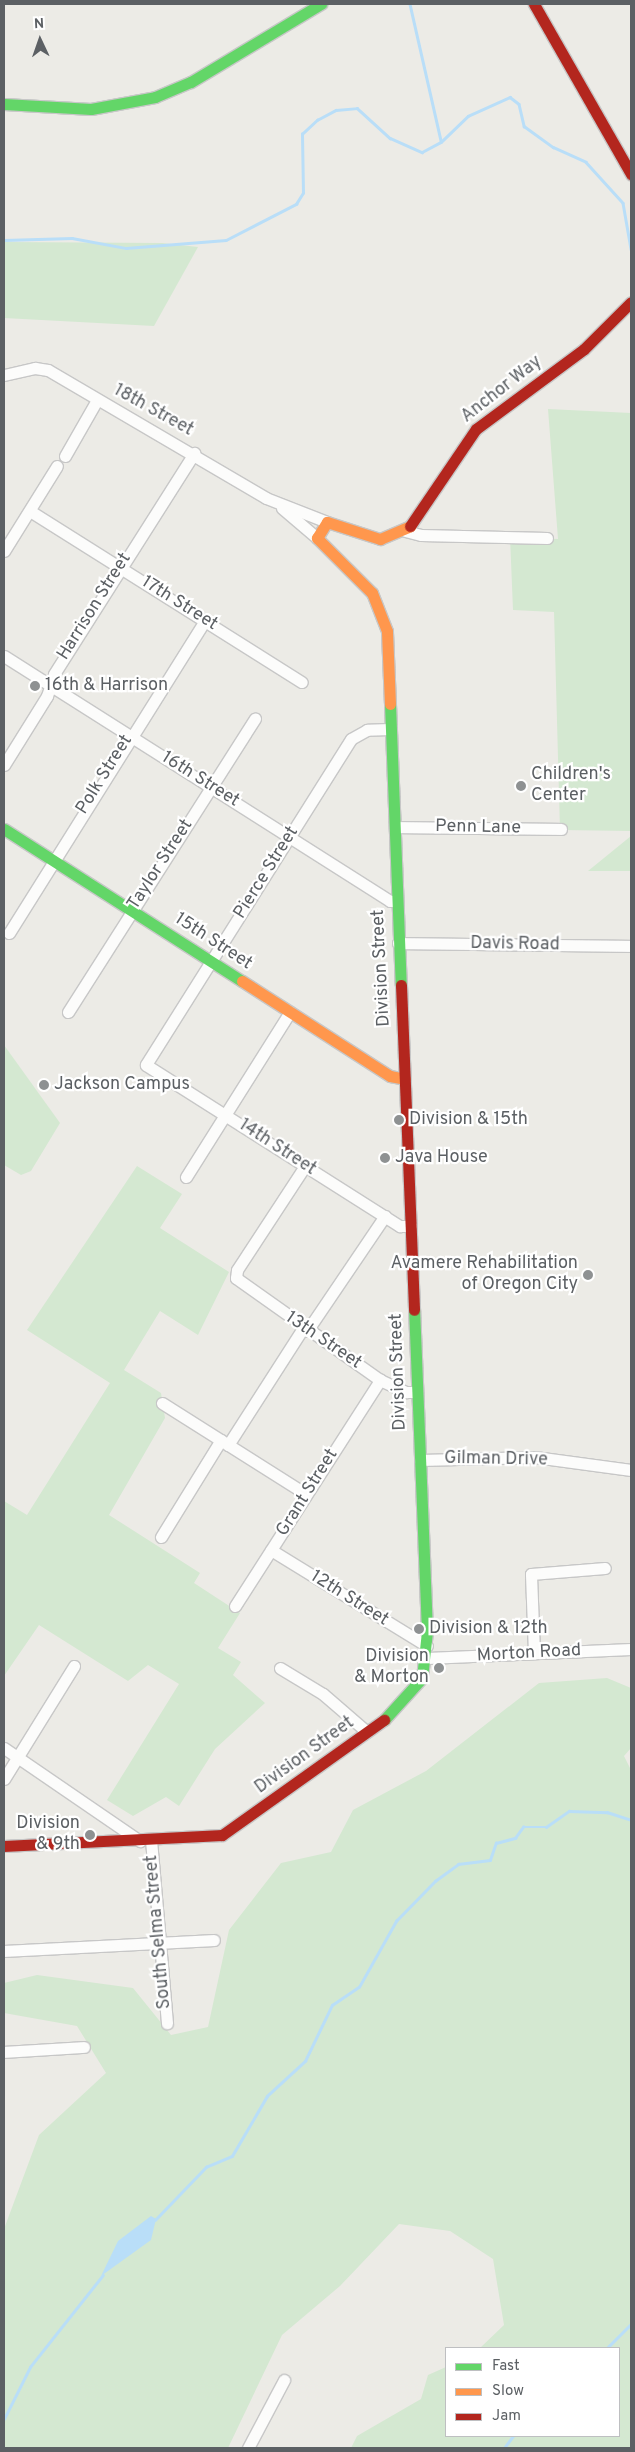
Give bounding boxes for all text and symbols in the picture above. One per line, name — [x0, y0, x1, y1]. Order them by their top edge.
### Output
north arrow — [15, 15, 65, 65]
text: N — [34, 16, 45, 33]
street label: Anchor Way — [457, 352, 547, 428]
street label: 18th Street — [109, 380, 197, 442]
street label: Harrison Street — [53, 549, 137, 665]
street label: 17th Street — [137, 572, 221, 636]
place label: 16th & Harrison — [45, 675, 168, 697]
marker: 16th & Harrison — [29, 680, 41, 692]
street label: Polk Street — [72, 731, 138, 819]
street label: 16th Street — [157, 748, 243, 812]
place label: Children's Center — [531, 765, 611, 808]
marker: Children's Center — [515, 780, 527, 792]
street label: Taylor Street — [124, 816, 198, 914]
street label: Penn Lane — [435, 816, 521, 840]
street label: Pierce Street — [230, 823, 304, 923]
street label: 15th Street — [170, 909, 256, 975]
street label: Division Street — [368, 909, 396, 1027]
street label: Davis Road — [470, 933, 560, 957]
place label: Jackson Campus — [54, 1074, 190, 1096]
marker: Jackson Campus — [38, 1079, 50, 1091]
place label: Division & 15th — [409, 1109, 528, 1131]
marker: Division & 15th — [393, 1114, 405, 1126]
street label: 14th Street — [234, 1115, 320, 1181]
place label: Java House — [395, 1147, 488, 1169]
marker: Java House — [379, 1152, 391, 1164]
place label: Avamere Rehabilitation of Oregon City — [390, 1254, 578, 1296]
marker: Avamere Rehabilitation of Oregon City — [582, 1269, 594, 1281]
street label: 13th Street — [281, 1308, 365, 1374]
street label: Division Street — [386, 1313, 412, 1431]
street label: Grant Street — [273, 1445, 343, 1541]
street label: Gilman Drive — [444, 1448, 548, 1472]
street label: 12th Street — [306, 1567, 392, 1631]
place label: Division & 12th — [429, 1618, 548, 1640]
marker: Division & 12th — [413, 1623, 425, 1635]
street label: Morton Road — [476, 1640, 582, 1668]
place label: Division & Morton — [354, 1647, 429, 1690]
marker: Division & Morton — [433, 1662, 445, 1674]
street label: Division Street — [251, 1713, 359, 1799]
place label: Division & 9th — [16, 1814, 80, 1856]
marker: Division & 9th — [84, 1829, 96, 1841]
street label: South Selma Street — [141, 1854, 177, 2010]
legend — [445, 2347, 620, 2437]
text: Fast — [492, 2357, 520, 2376]
text: Slow — [492, 2382, 524, 2401]
text: Jam — [492, 2407, 521, 2426]

